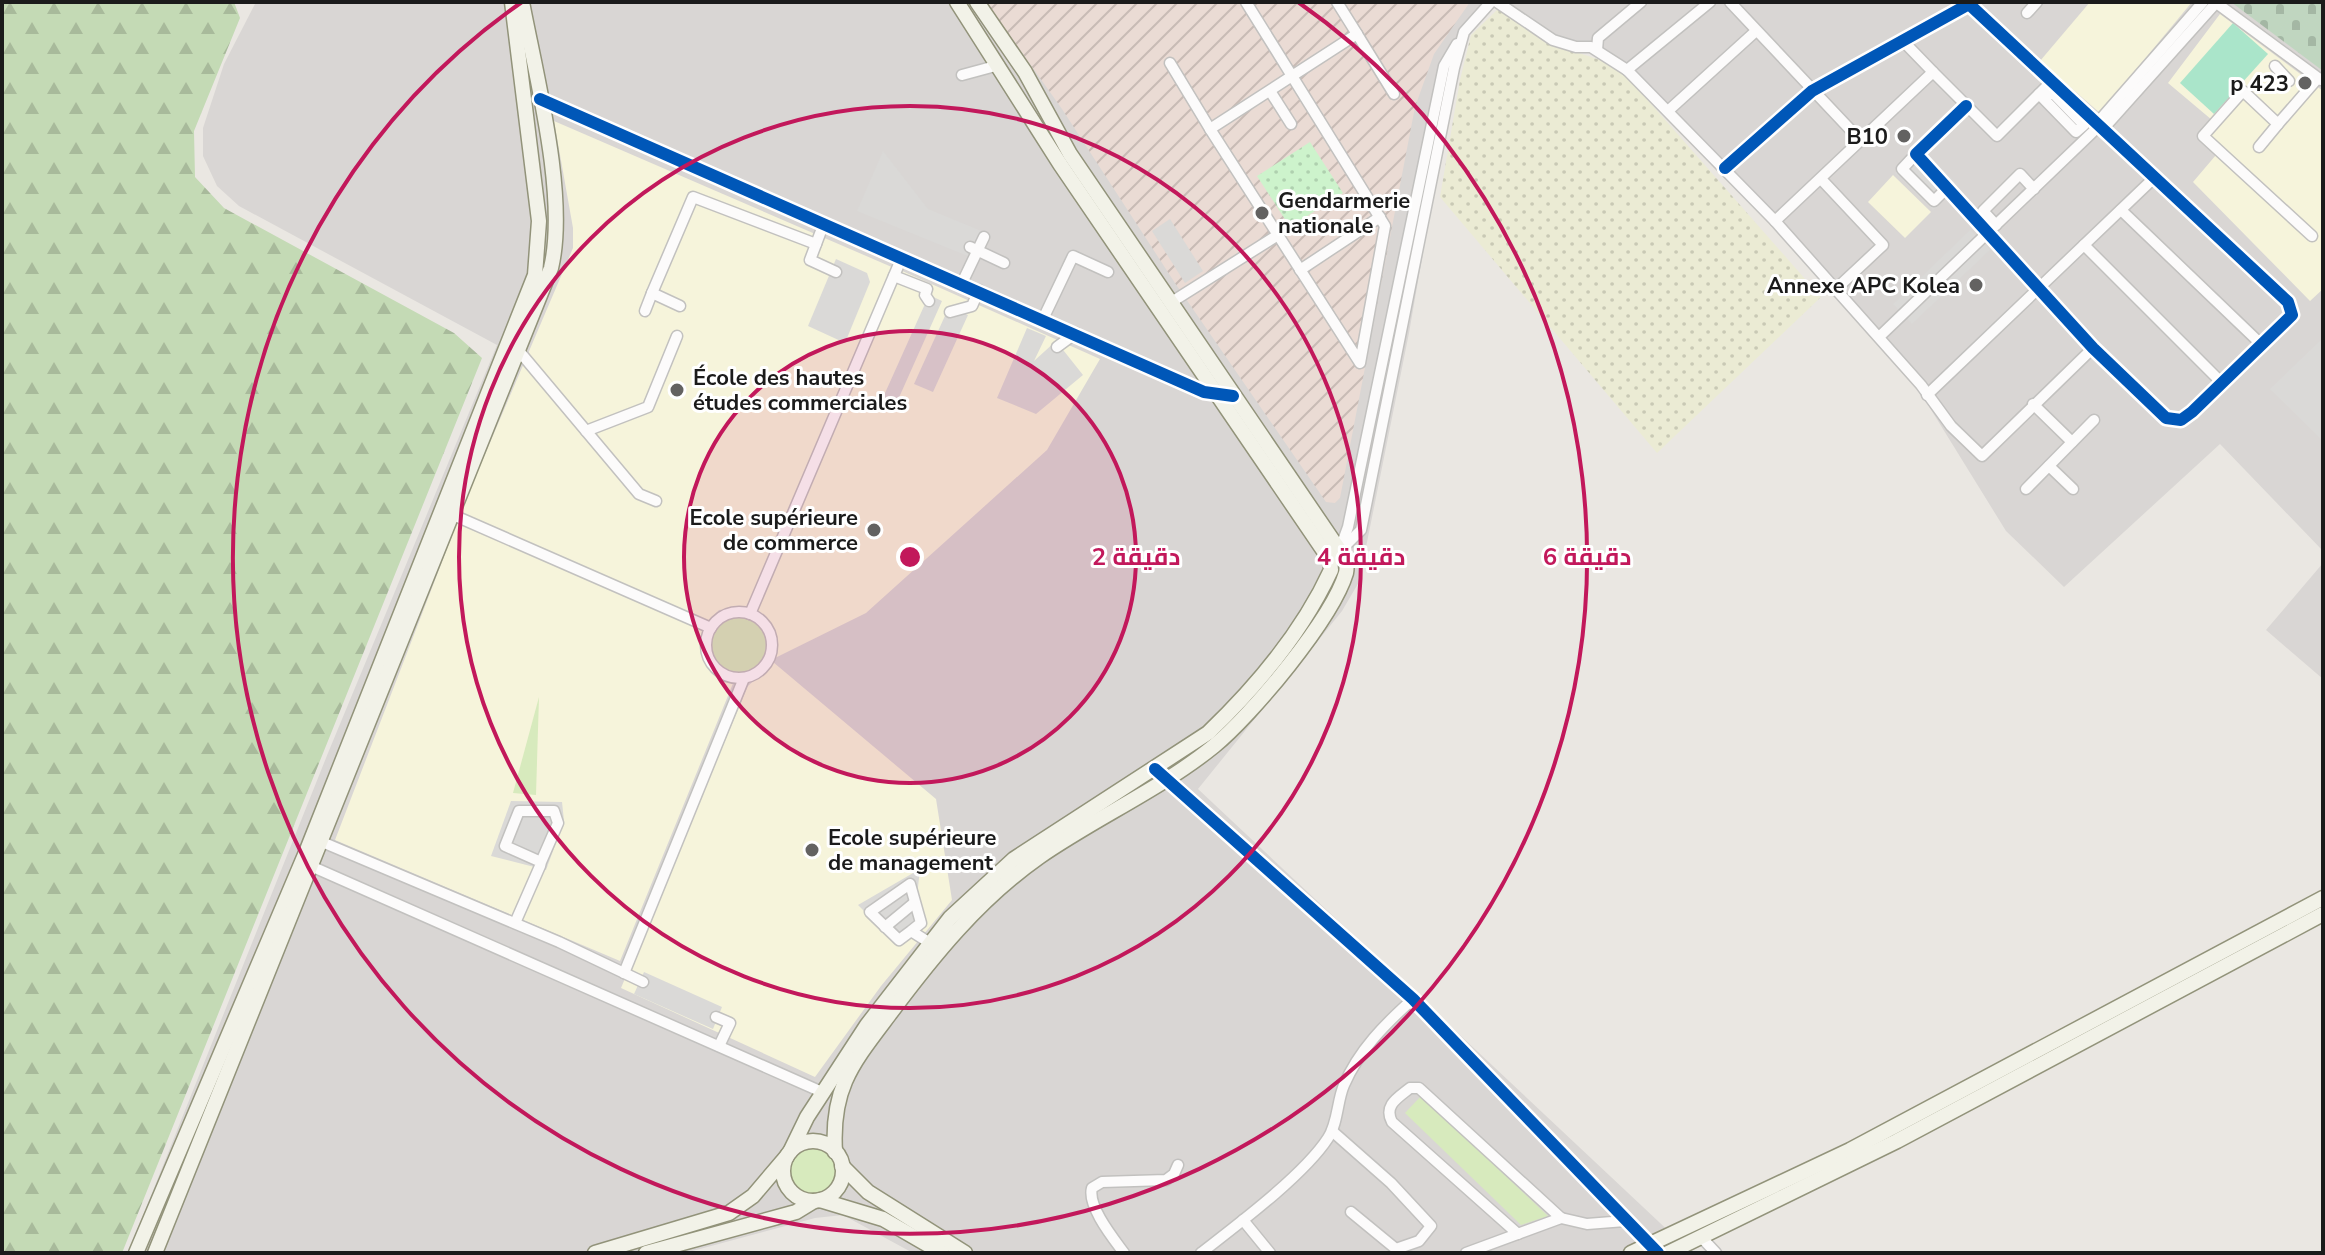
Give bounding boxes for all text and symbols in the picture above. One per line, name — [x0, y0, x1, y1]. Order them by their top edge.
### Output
place label: p 423 — [2230, 69, 2289, 99]
marker: p 423 — [2296, 74, 2314, 92]
place label: B10 — [1846, 122, 1888, 152]
marker: B10 — [1895, 127, 1913, 145]
place label: Gendarmerie nationale — [1278, 186, 1410, 241]
marker: Gendarmerie nationale — [1253, 204, 1271, 222]
place label: Annexe APC Kolea — [1767, 271, 1960, 301]
marker: Annexe APC Kolea — [1967, 276, 1985, 294]
place label: École des hautes études commerciales — [693, 363, 907, 418]
marker: École des hautes études commerciales — [668, 381, 686, 399]
place label: Ecole supérieure de commerce — [689, 503, 858, 558]
marker: Ecole supérieure de commerce — [865, 521, 883, 539]
text: 2 دقيقة — [1092, 541, 1180, 573]
text: 4 دقيقة — [1317, 541, 1405, 573]
text: 6 دقيقة — [1543, 541, 1631, 573]
centre of rings — [896, 543, 924, 571]
place label: Ecole supérieure de management — [828, 823, 997, 878]
marker: Ecole supérieure de management — [803, 841, 821, 859]

